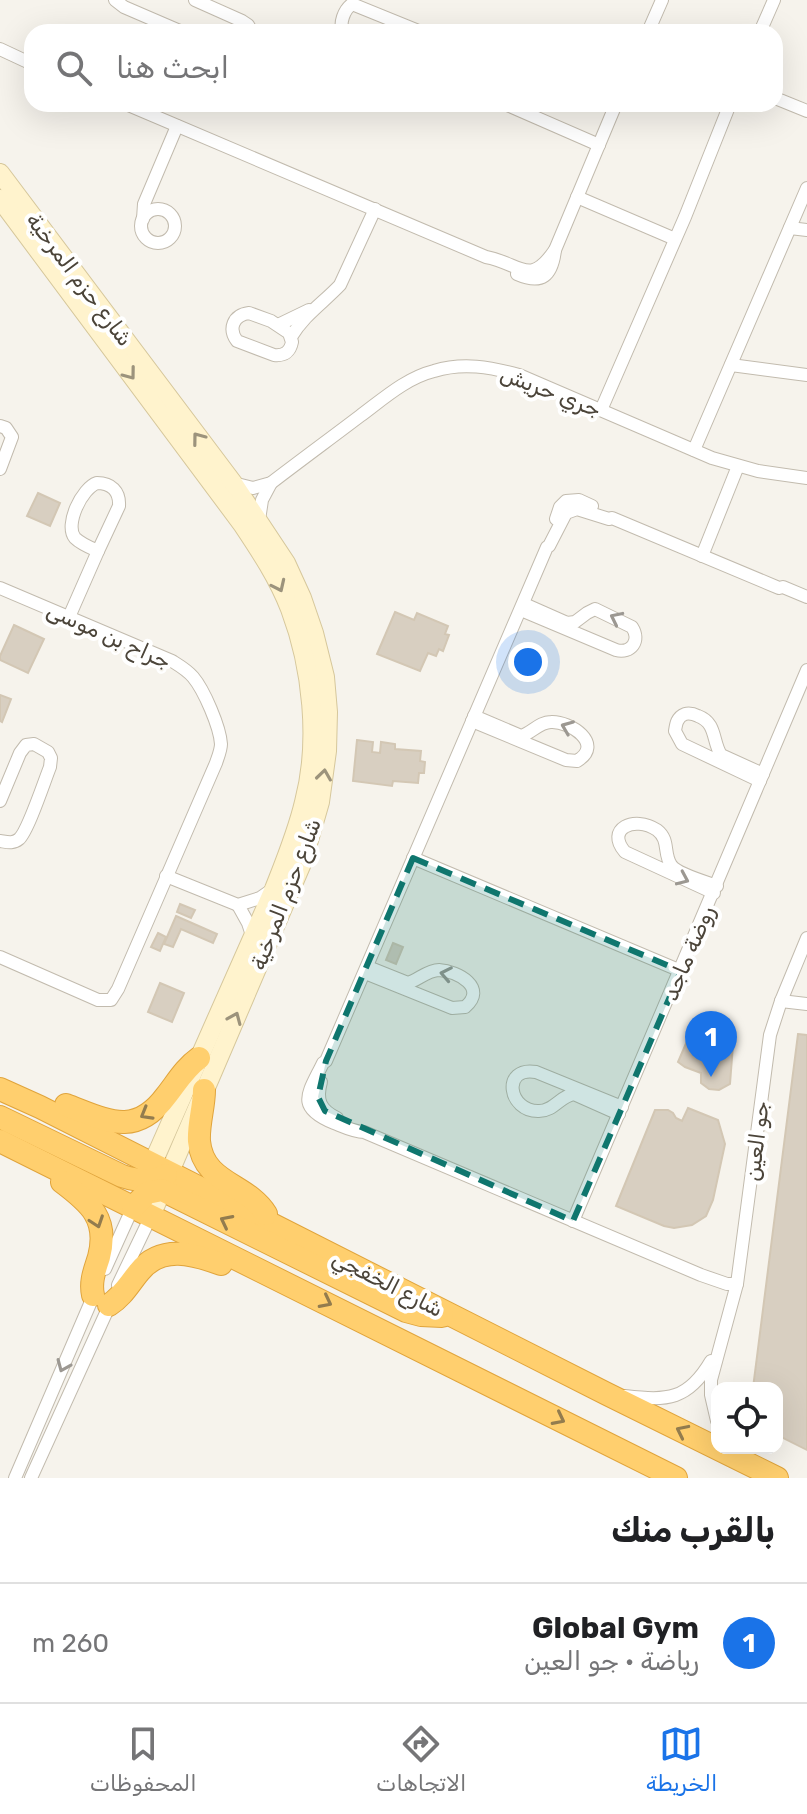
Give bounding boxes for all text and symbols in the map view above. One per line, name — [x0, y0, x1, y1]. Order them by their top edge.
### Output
search box — [24, 24, 783, 112]
icon: search — [52, 46, 96, 90]
text: ابحث هنا — [116, 50, 229, 86]
street label: شارع حزم المرخية — [19, 207, 139, 353]
street label: جري حريش — [496, 360, 605, 425]
one-way arrow — [121, 365, 135, 380]
one-way arrow — [194, 432, 208, 447]
one-way arrow — [269, 578, 285, 593]
street label: جراح بن موسى — [42, 596, 175, 677]
one-way arrow — [609, 612, 624, 628]
your location — [508, 642, 548, 682]
one-way arrow — [561, 721, 575, 737]
one-way arrow — [315, 768, 332, 782]
street label: شارع حزم المرخية — [244, 814, 329, 975]
one-way arrow — [675, 869, 689, 885]
street label: روضة ماجد — [656, 902, 721, 1005]
one-way arrow — [439, 966, 453, 983]
pin: 1 — [685, 1011, 737, 1077]
one-way arrow — [225, 1012, 241, 1026]
street label: جو العين — [738, 1100, 775, 1182]
one-way arrow — [140, 1104, 155, 1120]
one-way arrow — [87, 1214, 104, 1228]
one-way arrow — [220, 1215, 235, 1231]
street label: شارع الخفجي — [326, 1244, 448, 1326]
one-way arrow — [318, 1293, 333, 1308]
one-way arrow — [56, 1358, 72, 1373]
map controls — [711, 1382, 783, 1454]
button: locate — [711, 1382, 783, 1454]
one-way arrow — [550, 1410, 565, 1425]
one-way arrow — [675, 1425, 690, 1441]
text: بالقرب منك — [611, 1510, 775, 1551]
text: Global Gym — [532, 1610, 699, 1646]
text: 260 m — [32, 1628, 109, 1659]
text: 1 — [743, 1628, 755, 1659]
text: رياضة · جو العين — [524, 1646, 699, 1677]
tab: المحفوظات — [90, 1722, 197, 1797]
tab: الاتجاهات — [376, 1722, 466, 1797]
tab: الخريطة — [646, 1722, 717, 1797]

